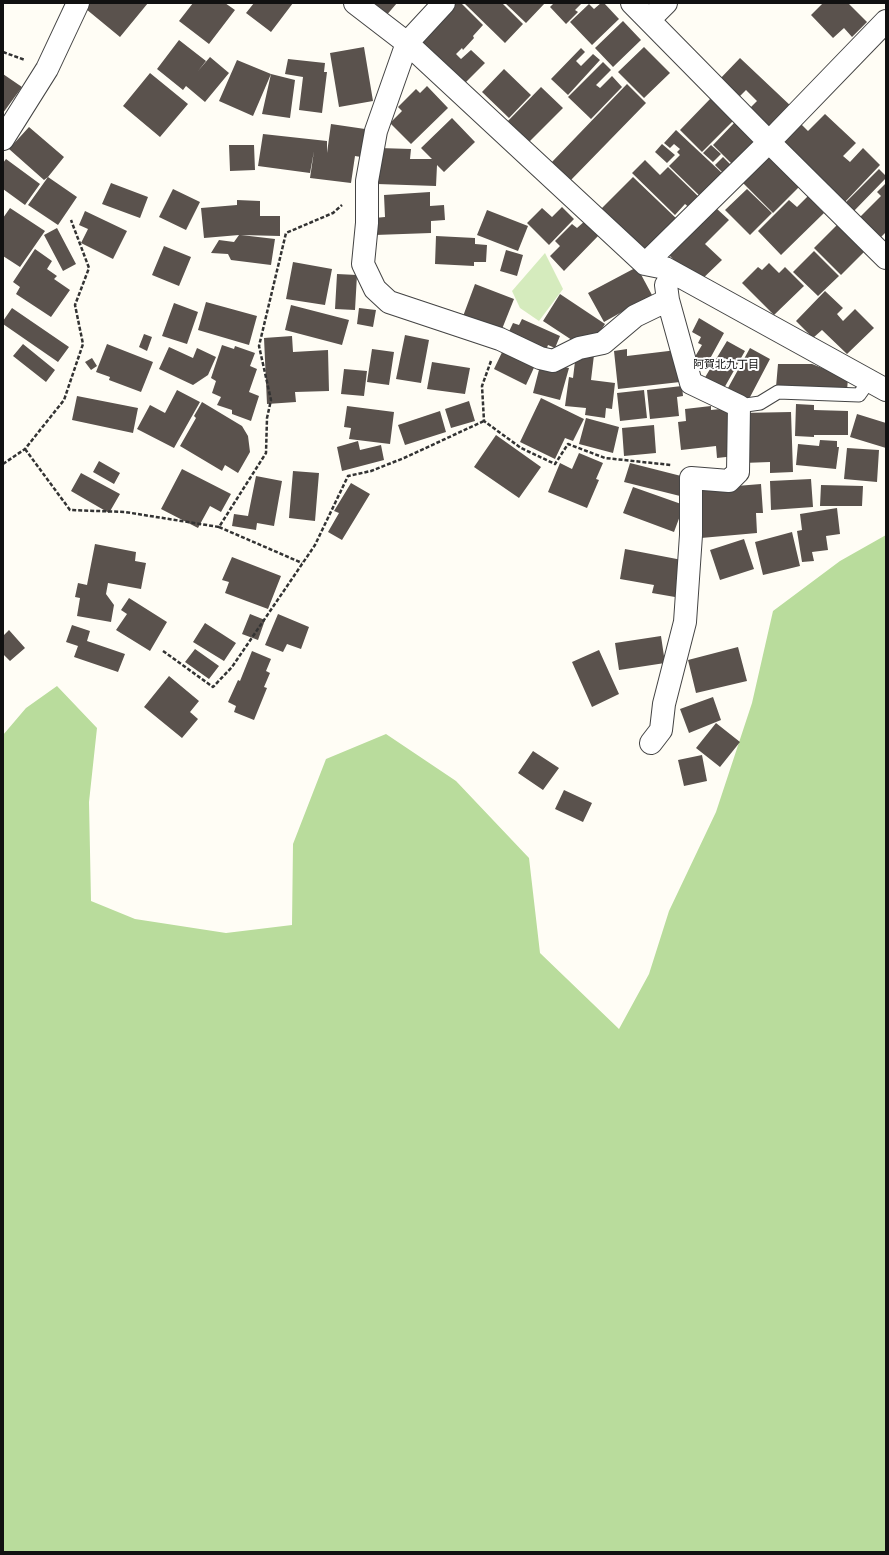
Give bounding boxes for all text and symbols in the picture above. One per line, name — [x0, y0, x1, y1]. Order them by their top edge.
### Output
district label: 阿賀北九丁目 — [693, 358, 759, 372]

